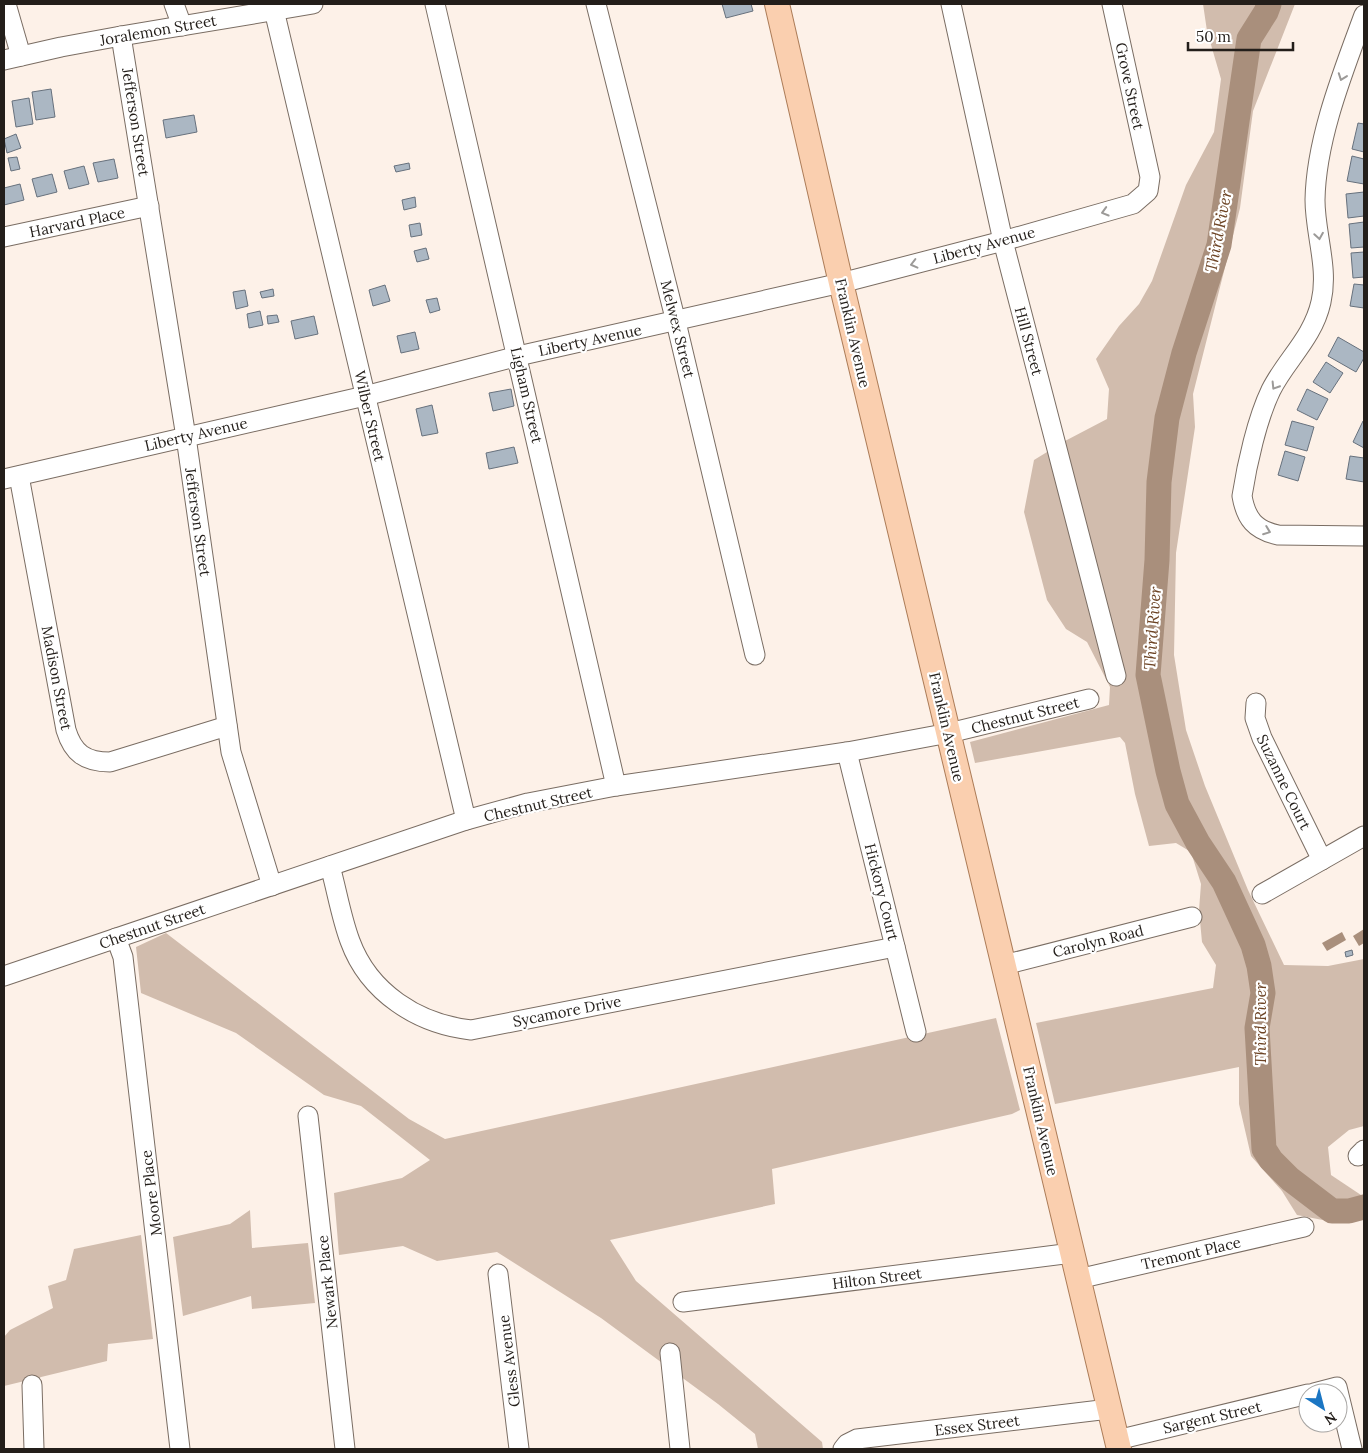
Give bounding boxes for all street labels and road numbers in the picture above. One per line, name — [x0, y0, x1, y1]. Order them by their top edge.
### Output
street label: Joralemon Street — [97, 10, 218, 50]
street label: Grove Street — [1111, 41, 1149, 131]
street label: Jefferson Street — [118, 65, 154, 178]
street label: Harvard Place — [27, 203, 127, 241]
street label: Liberty Avenue — [931, 222, 1037, 268]
street label: Franklin Avenue — [831, 276, 875, 390]
street label: Melwex Street — [657, 278, 699, 380]
street label: Hill Street — [1011, 305, 1047, 378]
street label: Liberty Avenue — [537, 320, 643, 360]
street label: Ligham Street — [507, 345, 547, 445]
street label: Wilber Street — [350, 369, 390, 464]
street label: Liberty Avenue — [143, 413, 249, 455]
street label: Jefferson Street — [181, 465, 215, 578]
street label: Madison Street — [38, 624, 76, 732]
street label: Franklin Avenue — [925, 670, 969, 784]
street label: Chestnut Street — [969, 692, 1081, 738]
street label: Suzanne Court — [1253, 731, 1315, 833]
street label: Chestnut Street — [482, 782, 594, 826]
street label: Hickory Court — [861, 841, 903, 943]
street label: Chestnut Street — [97, 899, 208, 953]
street label: Carolyn Road — [1050, 921, 1146, 961]
street label: Sycamore Drive — [511, 991, 623, 1031]
street label: Franklin Avenue — [1019, 1064, 1063, 1178]
street label: Moore Place — [136, 1149, 166, 1237]
street label: Tremont Place — [1139, 1232, 1243, 1274]
street label: Newark Place — [313, 1234, 341, 1330]
street label: Hilton Street — [831, 1263, 923, 1293]
street label: Gless Avenue — [494, 1314, 524, 1408]
street label: Sargent Street — [1161, 1396, 1263, 1438]
street label: Essex Street — [933, 1410, 1021, 1440]

